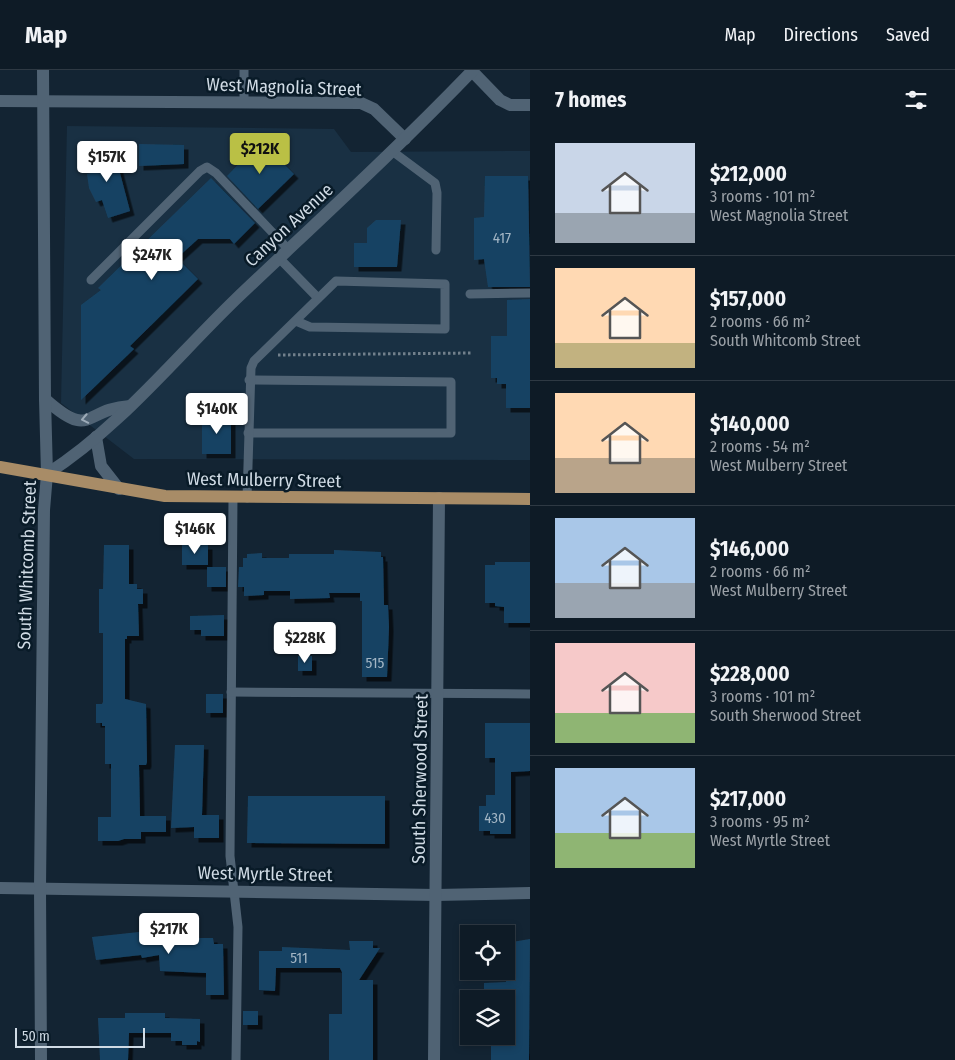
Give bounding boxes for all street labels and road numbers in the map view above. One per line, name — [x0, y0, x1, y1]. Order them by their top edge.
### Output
street label: West Magnolia Street — [206, 73, 362, 101]
street label: Canyon Avenue — [240, 179, 338, 271]
street label: West Mulberry Street — [187, 468, 342, 492]
street label: South Whitcomb Street — [13, 480, 41, 650]
street label: South Sherwood Street — [408, 694, 432, 864]
street label: West Myrtle Street — [197, 862, 333, 886]

